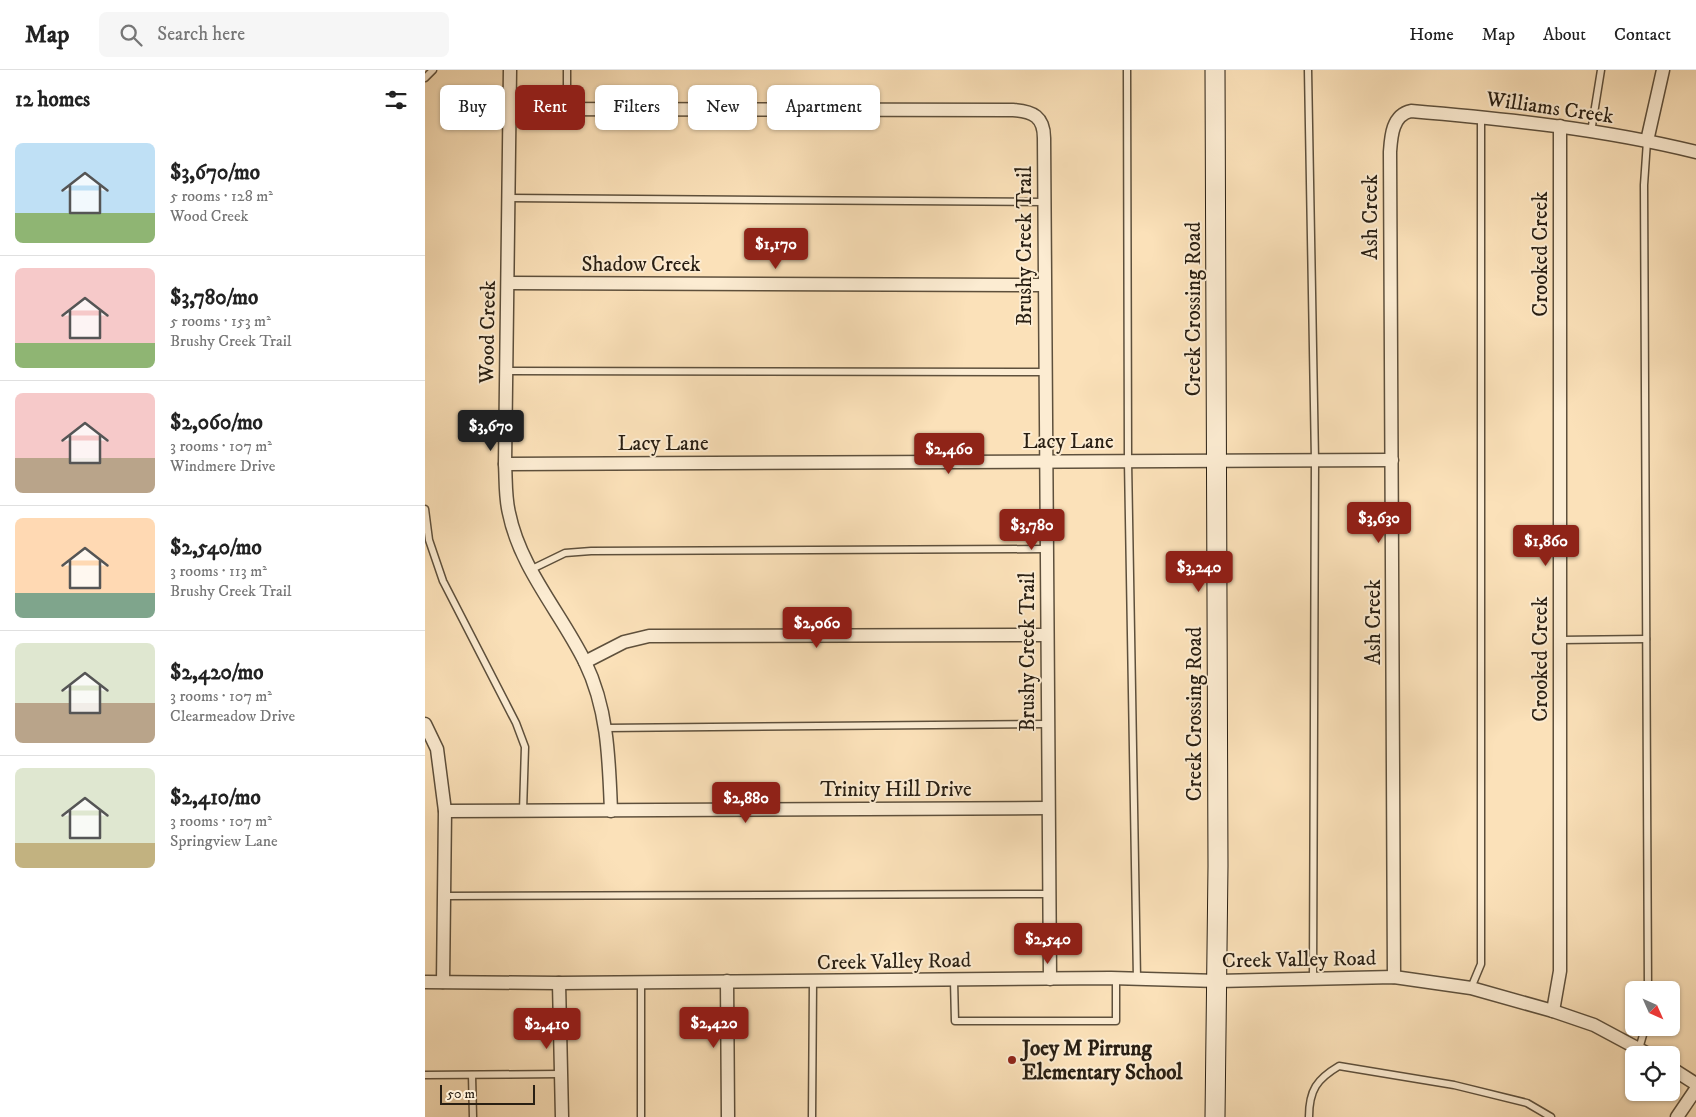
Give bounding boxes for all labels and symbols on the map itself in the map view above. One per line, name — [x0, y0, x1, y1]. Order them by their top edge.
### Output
street label: Williams Creek — [1484, 86, 1616, 130]
street label: Brushy Creek Trail — [1012, 165, 1038, 326]
street label: Ash Creek — [1358, 174, 1384, 260]
street label: Crooked Creek — [1528, 191, 1554, 317]
street label: Creek Crossing Road — [1181, 221, 1207, 396]
pin: $1,170 — [735, 228, 817, 270]
street label: Shadow Creek — [582, 252, 701, 278]
street label: Wood Creek — [474, 280, 502, 385]
pin: $3,670 — [450, 410, 532, 452]
street label: Lacy Lane — [1022, 429, 1114, 455]
street label: Lacy Lane — [617, 431, 709, 457]
pin: $2,460 — [908, 432, 990, 475]
pin: $3,630 — [1338, 502, 1420, 544]
pin: $3,780 — [991, 508, 1073, 551]
pin: $1,860 — [1505, 524, 1587, 567]
pin: $3,240 — [1158, 550, 1240, 593]
street label: Brushy Creek Trail — [1015, 571, 1041, 732]
street label: Ash Creek — [1361, 579, 1387, 665]
street label: Crooked Creek — [1528, 596, 1554, 722]
pin: $2,060 — [776, 606, 858, 649]
street label: Creek Crossing Road — [1182, 626, 1208, 801]
street label: Trinity Hill Drive — [820, 777, 972, 803]
pin: $2,880 — [705, 782, 787, 824]
pin: $2,540 — [1007, 922, 1089, 965]
street label: Creek Valley Road — [1222, 946, 1377, 974]
street label: Creek Valley Road — [817, 948, 972, 976]
north arrow — [1625, 981, 1680, 1036]
pin: $2,420 — [673, 1006, 755, 1049]
pin: $2,410 — [506, 1008, 588, 1050]
place label: Joey M Pirrung Elementary School — [1020, 1036, 1183, 1086]
marker: Joey M Pirrung Elementary School — [1006, 1054, 1018, 1066]
scale bar — [440, 1082, 535, 1105]

